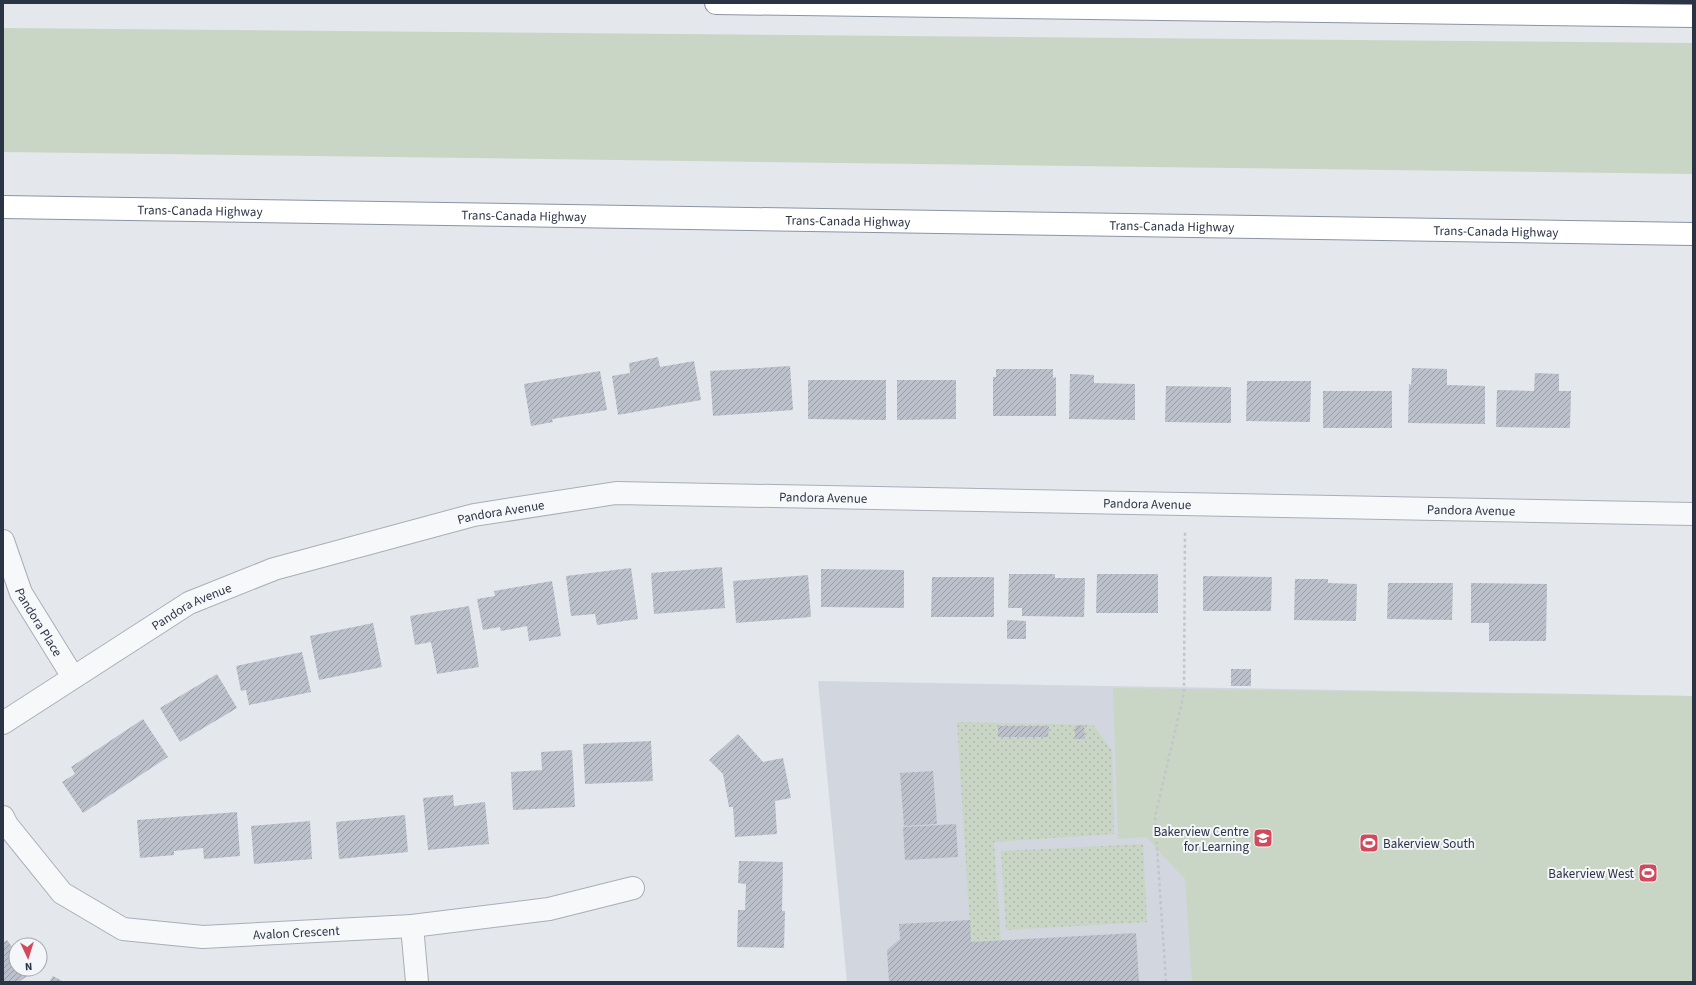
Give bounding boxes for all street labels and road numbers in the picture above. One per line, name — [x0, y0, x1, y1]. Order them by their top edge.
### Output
street label: Trans-Canada Highway — [137, 201, 263, 221]
street label: Trans-Canada Highway — [461, 206, 587, 226]
street label: Trans-Canada Highway — [785, 211, 911, 231]
street label: Trans-Canada Highway — [1109, 217, 1235, 237]
street label: Trans-Canada Highway — [1433, 222, 1559, 242]
street label: Pandora Avenue — [779, 488, 867, 508]
street label: Pandora Avenue — [1103, 494, 1191, 514]
street label: Pandora Avenue — [455, 496, 546, 529]
street label: Pandora Avenue — [1427, 501, 1515, 521]
street label: Pandora Avenue — [148, 579, 234, 635]
street label: Pandora Place — [10, 586, 66, 660]
street label: Avalon Crescent — [252, 922, 341, 944]

